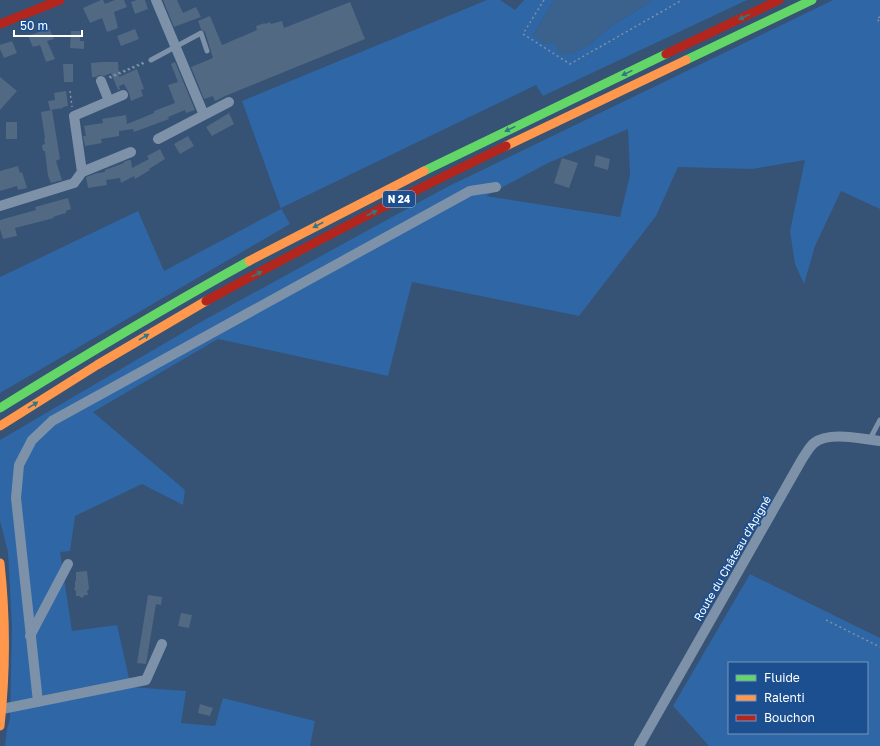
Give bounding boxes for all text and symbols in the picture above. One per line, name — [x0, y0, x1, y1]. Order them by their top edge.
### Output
scale bar — [14, 12, 82, 38]
one-way arrow — [739, 14, 750, 20]
text: 50 m — [20, 18, 48, 33]
one-way arrow — [621, 70, 633, 76]
one-way arrow — [504, 126, 516, 132]
road number: N 24 — [383, 191, 415, 207]
one-way arrow — [366, 210, 378, 216]
one-way arrow — [313, 222, 324, 228]
one-way arrow — [252, 271, 263, 277]
one-way arrow — [138, 334, 150, 341]
one-way arrow — [27, 401, 39, 408]
street label: Route du Château d'Apigné — [691, 493, 773, 623]
legend — [728, 662, 868, 734]
text: Fluide — [764, 670, 800, 685]
text: Ralenti — [764, 690, 805, 705]
text: Bouchon — [764, 710, 815, 725]

